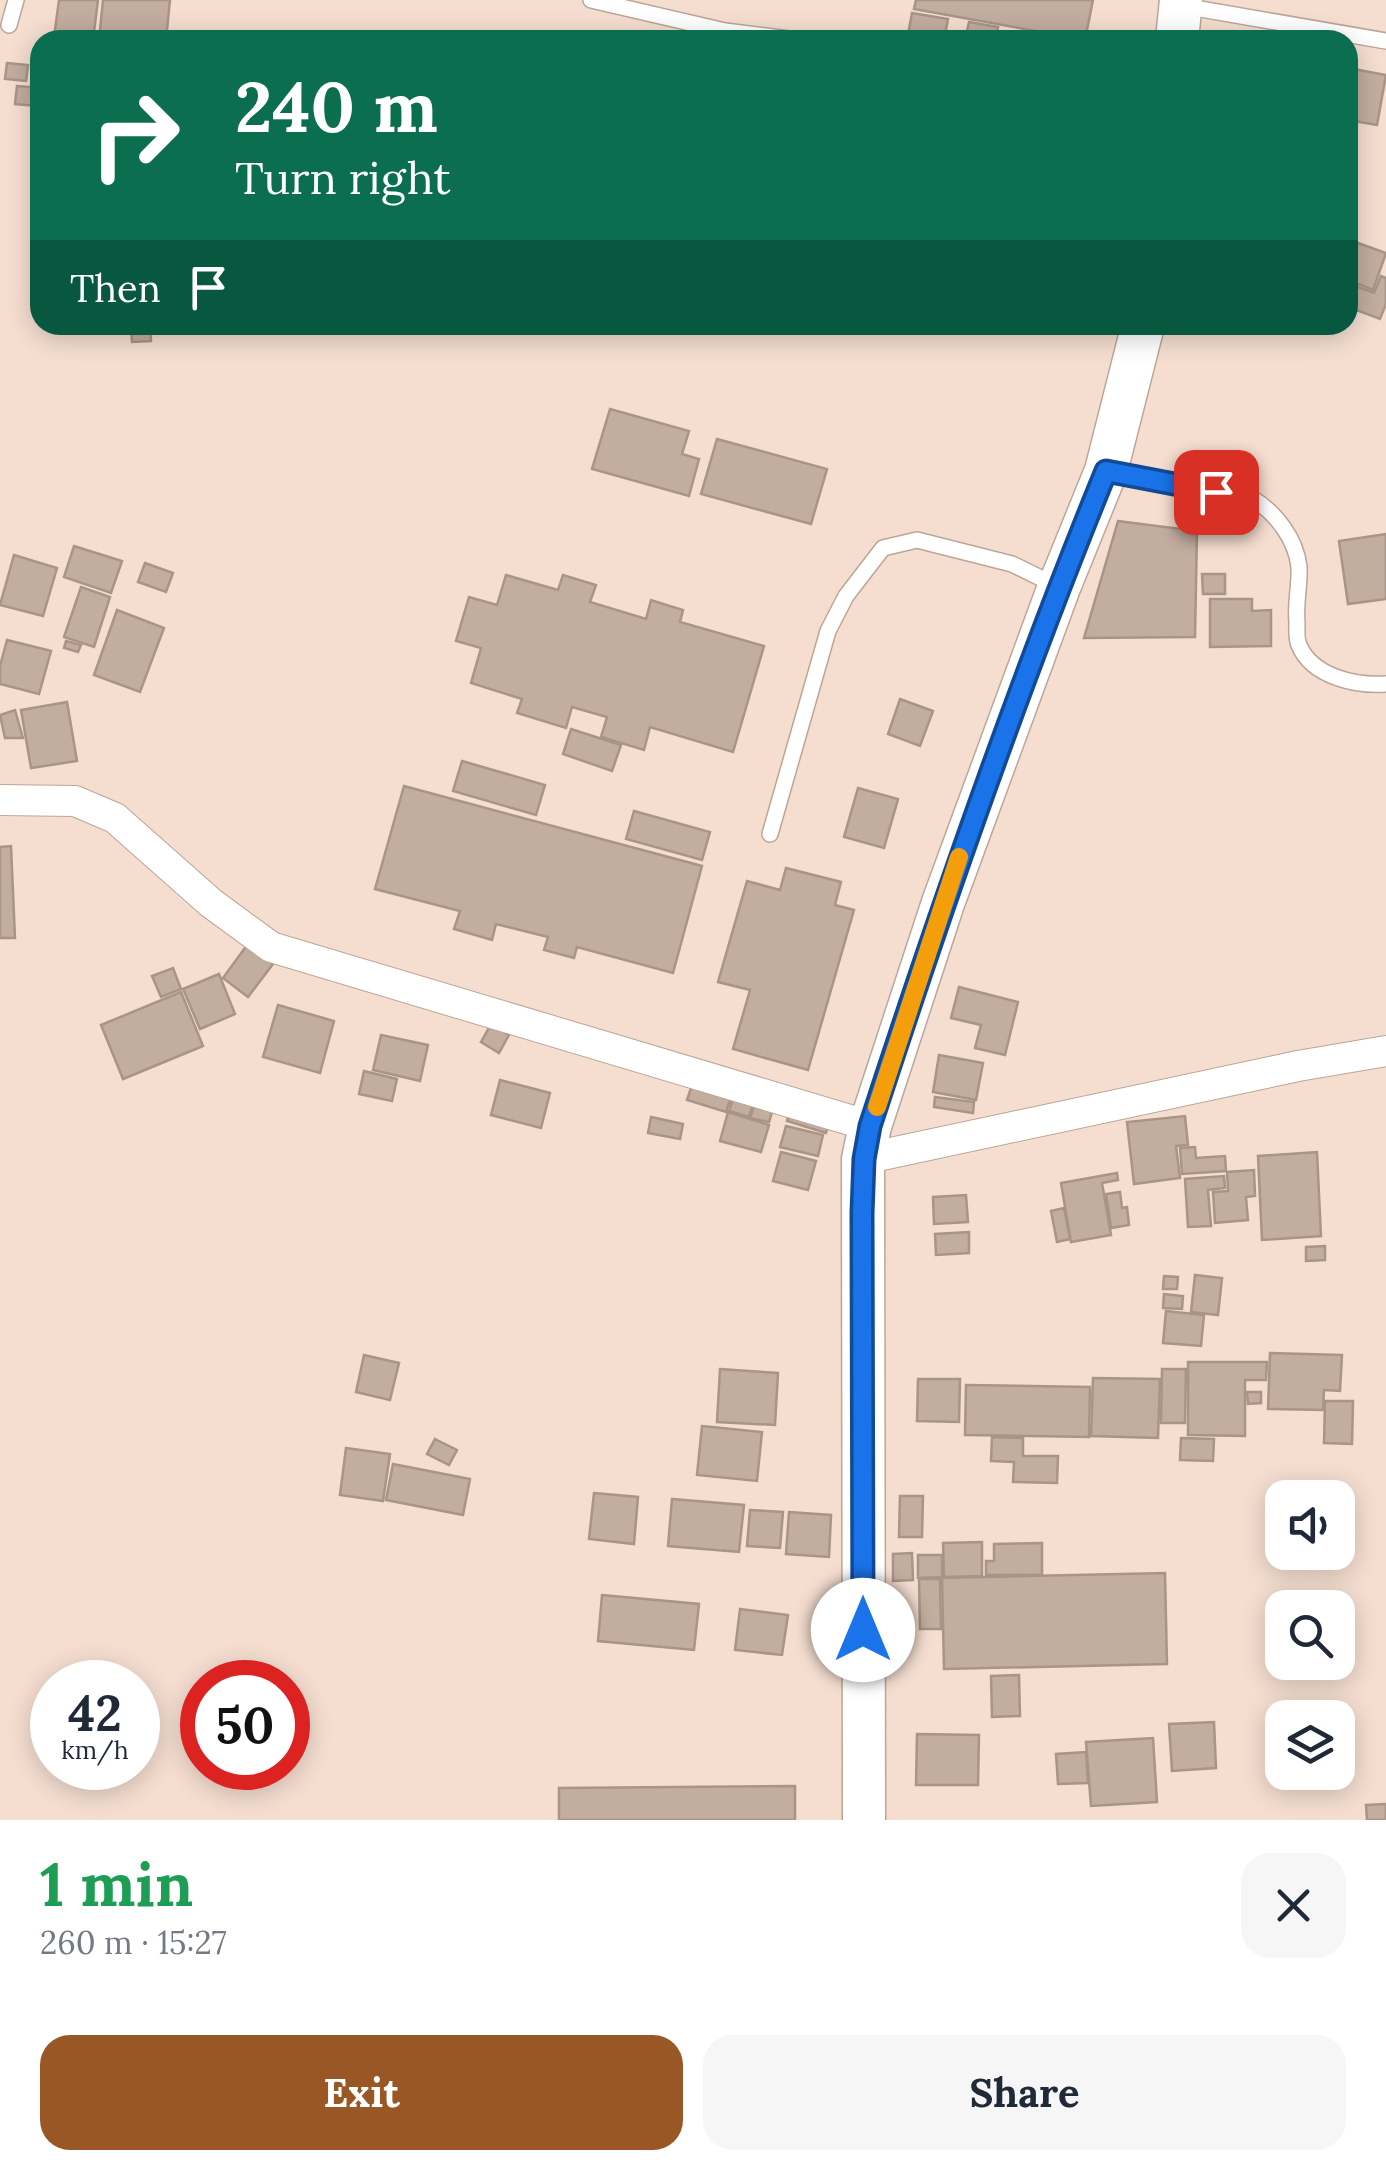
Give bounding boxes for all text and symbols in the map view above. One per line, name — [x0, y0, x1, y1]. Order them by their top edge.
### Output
text: 240 m — [235, 62, 438, 151]
icon: right — [70, 70, 200, 200]
text: Turn right — [235, 149, 451, 206]
icon: arrive — [181, 260, 236, 315]
text: Then — [70, 264, 161, 312]
pin — [1174, 450, 1259, 535]
icon: arrive — [1189, 465, 1244, 520]
map controls — [1265, 1480, 1355, 1790]
button: sound — [1265, 1480, 1355, 1570]
position arrow — [811, 1578, 915, 1682]
button: search — [1265, 1590, 1355, 1680]
speed limit sign: 50 — [180, 1660, 310, 1790]
text: 42 — [68, 1681, 122, 1745]
button: layers — [1265, 1700, 1355, 1790]
text: km/h — [61, 1734, 129, 1766]
text: 1 min — [40, 1846, 193, 1922]
button: close — [1241, 1853, 1346, 1958]
text: 260 m · 15:27 — [40, 1922, 226, 1963]
button: Exit — [40, 2035, 683, 2150]
button: Share — [703, 2035, 1346, 2150]

